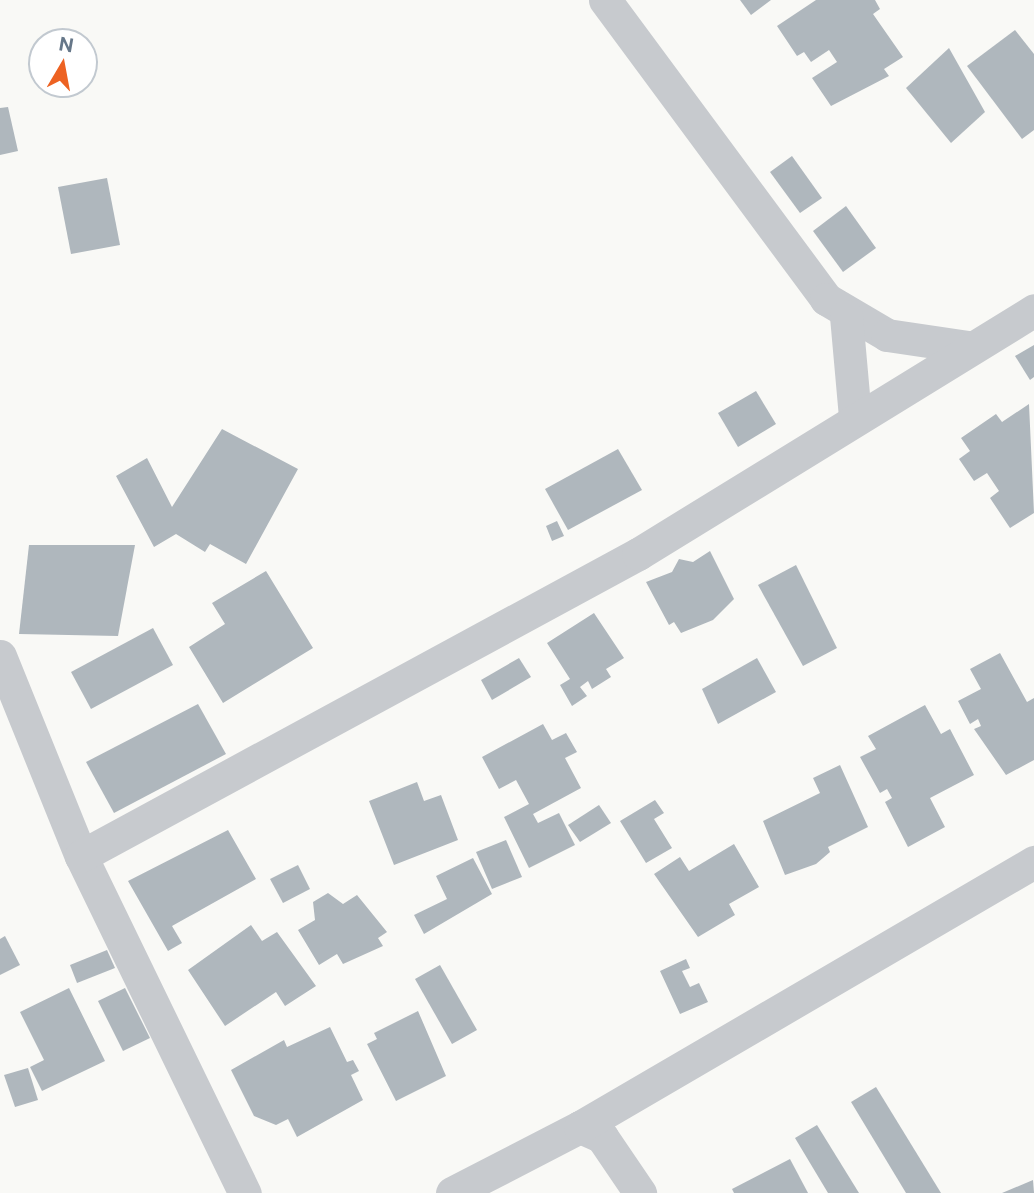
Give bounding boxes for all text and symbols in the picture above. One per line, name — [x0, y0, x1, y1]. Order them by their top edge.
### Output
north arrow — [28, 28, 98, 98]
text: N — [57, 32, 76, 56]

